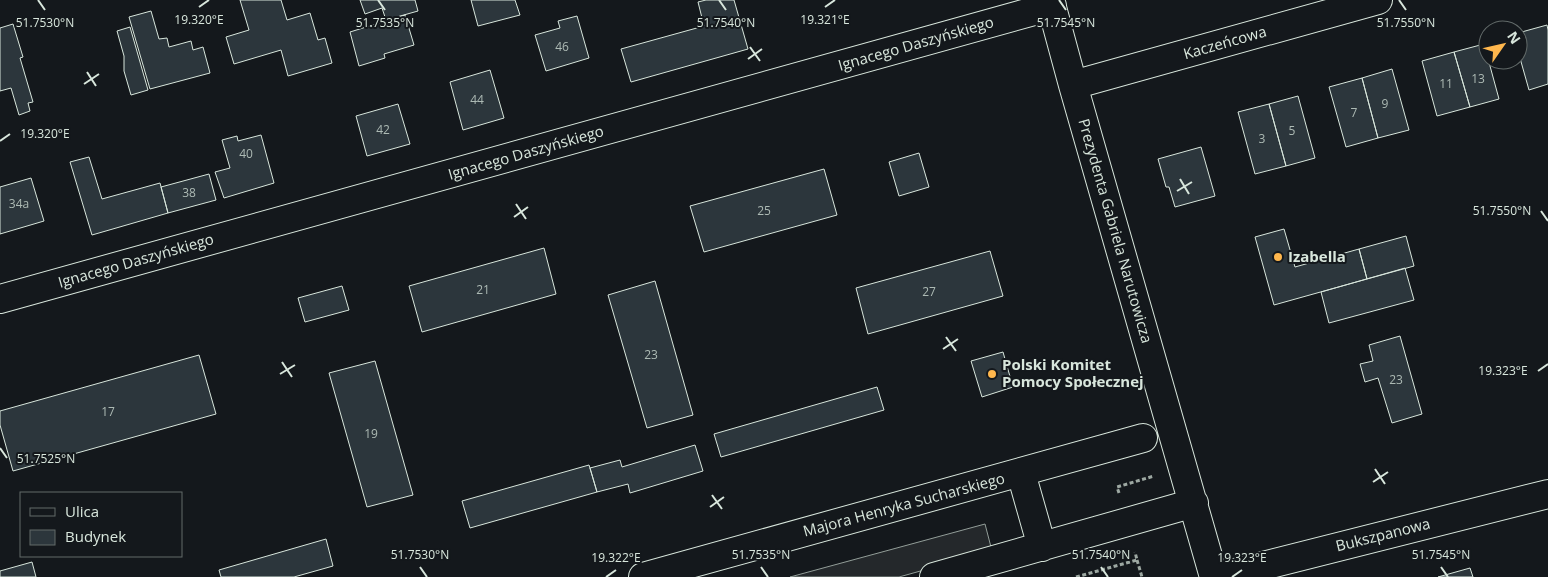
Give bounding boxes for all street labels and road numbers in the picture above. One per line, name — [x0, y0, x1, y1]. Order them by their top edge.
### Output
street label: Ignacego Daszyńskiego — [836, 11, 996, 75]
street label: Kaczeńcowa — [1181, 21, 1269, 63]
street label: Prezydenta Gabriela Narutowicza — [1074, 116, 1158, 345]
street label: Ignacego Daszyńskiego — [446, 120, 606, 184]
street label: Ignacego Daszyńskiego — [56, 228, 216, 292]
street label: Majora Henryka Sucharskiego — [801, 467, 1007, 541]
street label: Bukszpanowa — [1333, 513, 1432, 555]

